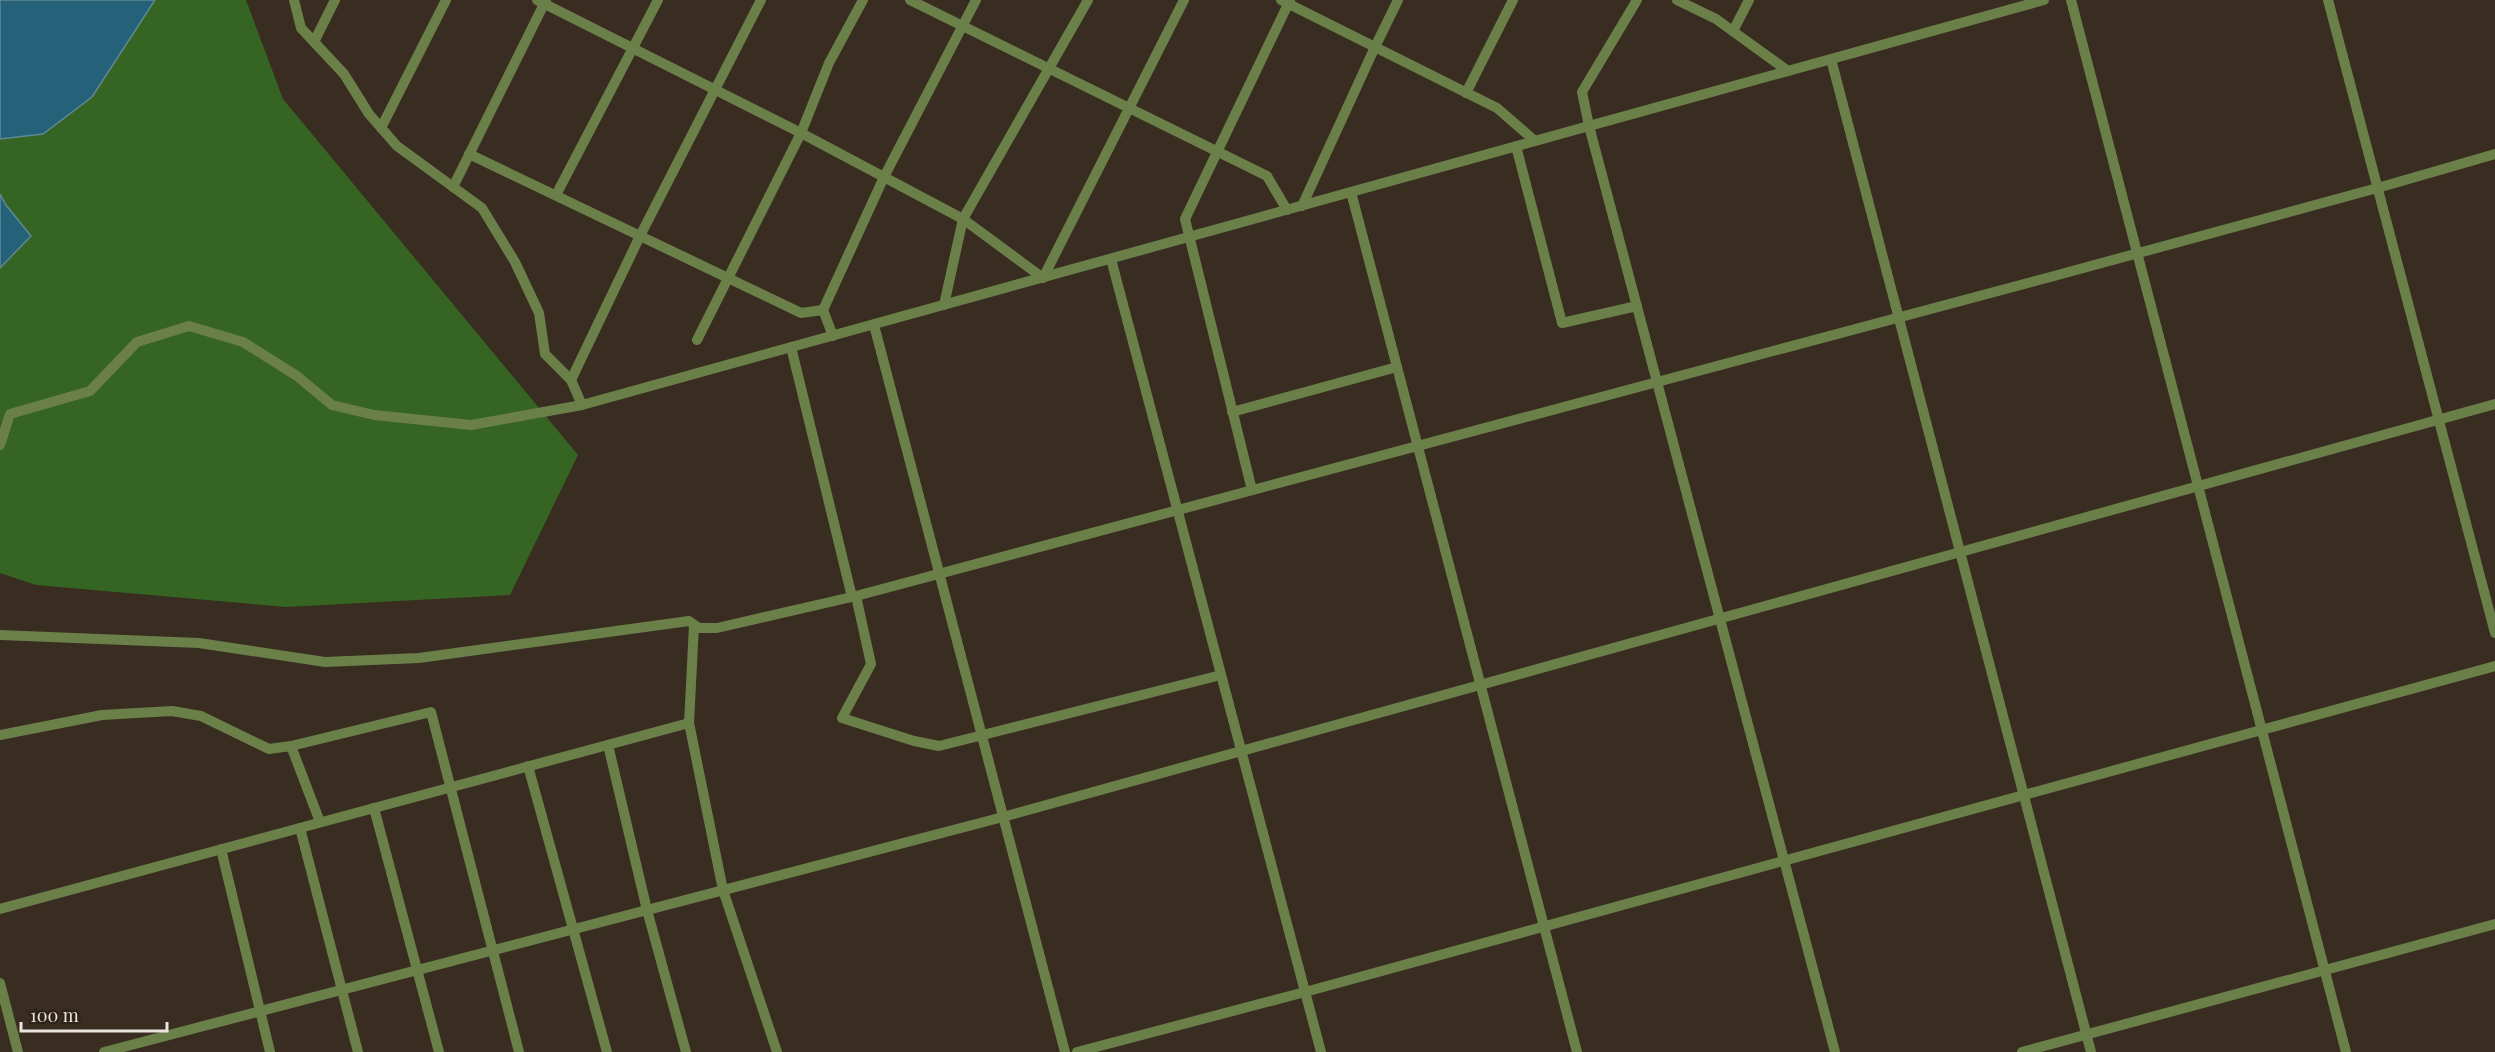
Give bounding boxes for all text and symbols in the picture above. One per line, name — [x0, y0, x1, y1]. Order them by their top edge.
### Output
scale bar — [21, 995, 166, 1033]
text: 100 m — [30, 1003, 79, 1027]

